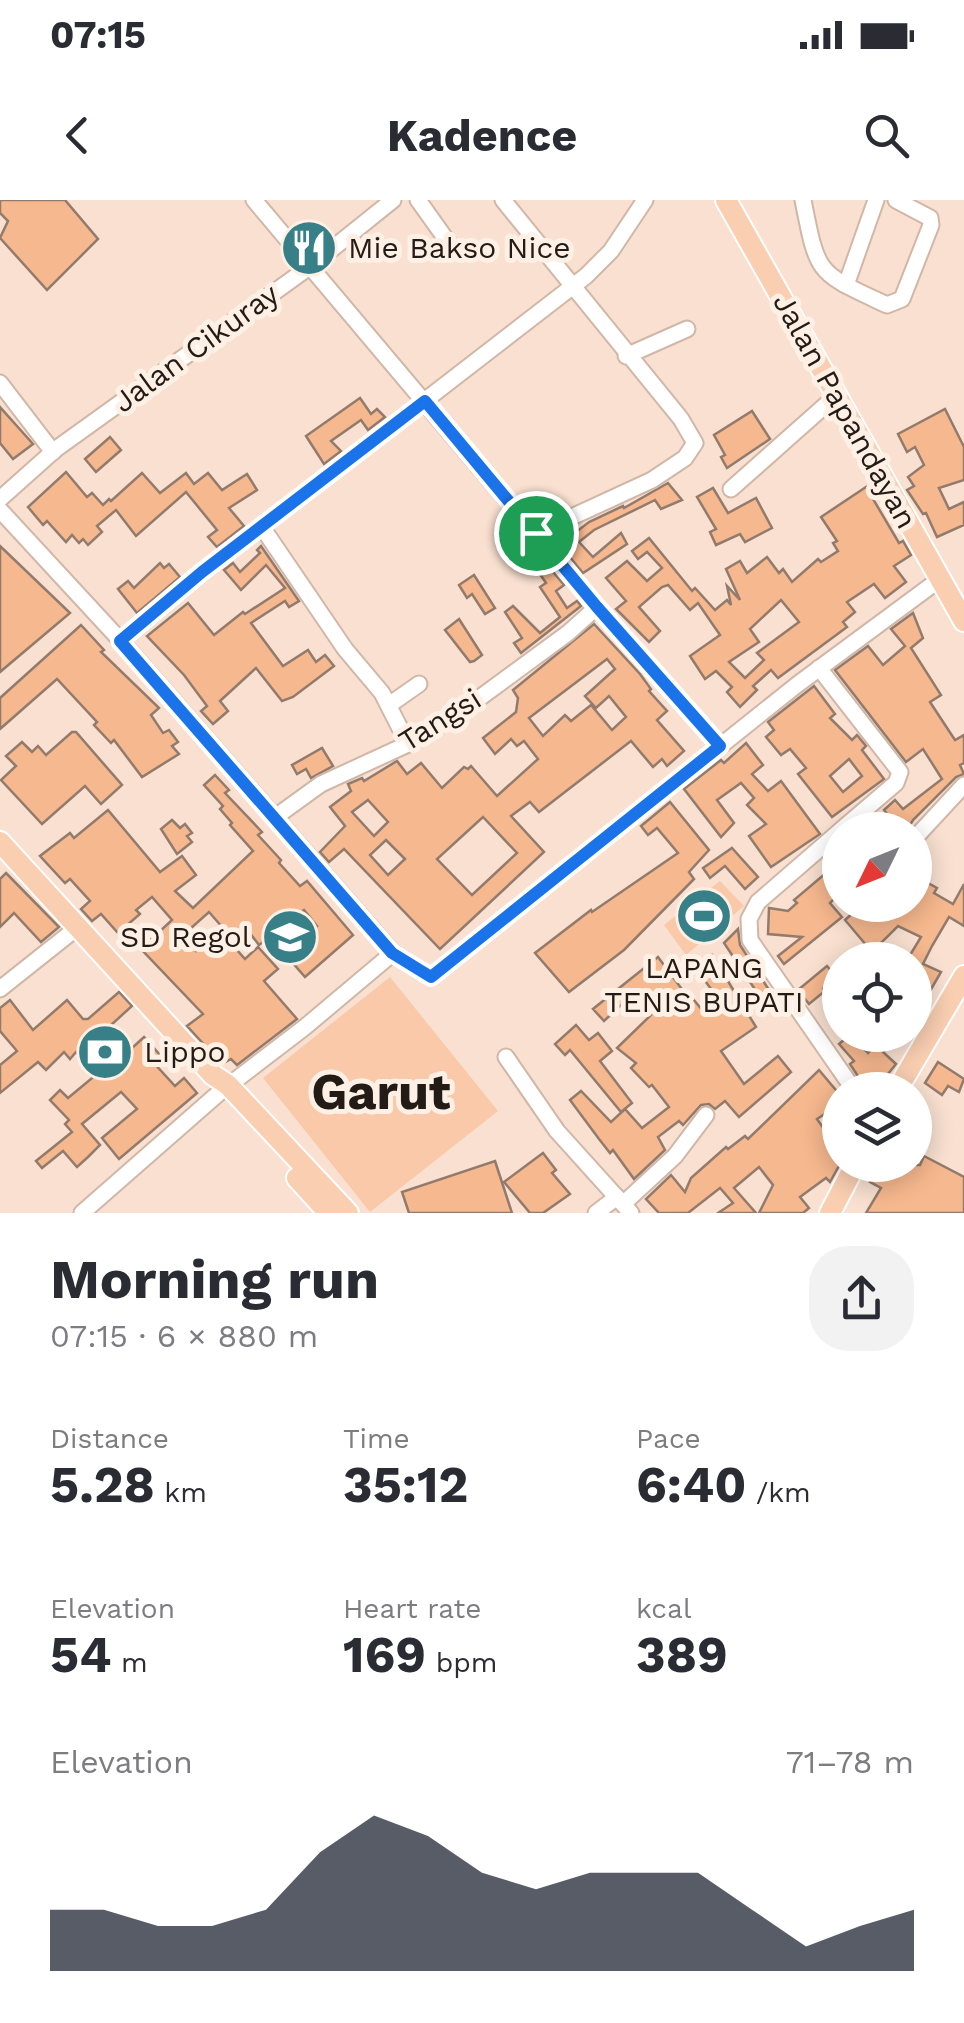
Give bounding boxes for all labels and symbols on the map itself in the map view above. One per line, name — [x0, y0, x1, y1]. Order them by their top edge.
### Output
restaurant icon: Mie Bakso Nice — [279, 218, 339, 278]
place label: Mie Bakso Nice — [348, 230, 571, 265]
street label: Jalan Cikuray — [106, 276, 286, 419]
street label: Jalan Papandayan — [766, 287, 925, 535]
pin — [494, 491, 579, 576]
street label: Tangsi — [392, 681, 487, 758]
north arrow — [822, 812, 932, 922]
sports icon: LAPANG TENIS BUPATI — [674, 886, 734, 946]
school or university icon: SD Regol — [260, 907, 320, 967]
place label: SD Regol — [120, 919, 251, 954]
place label: LAPANG TENIS BUPATI — [604, 950, 804, 1019]
bank icon: Lippo — [75, 1022, 135, 1082]
place label: Lippo — [144, 1034, 226, 1069]
district label: Garut — [311, 1062, 451, 1121]

